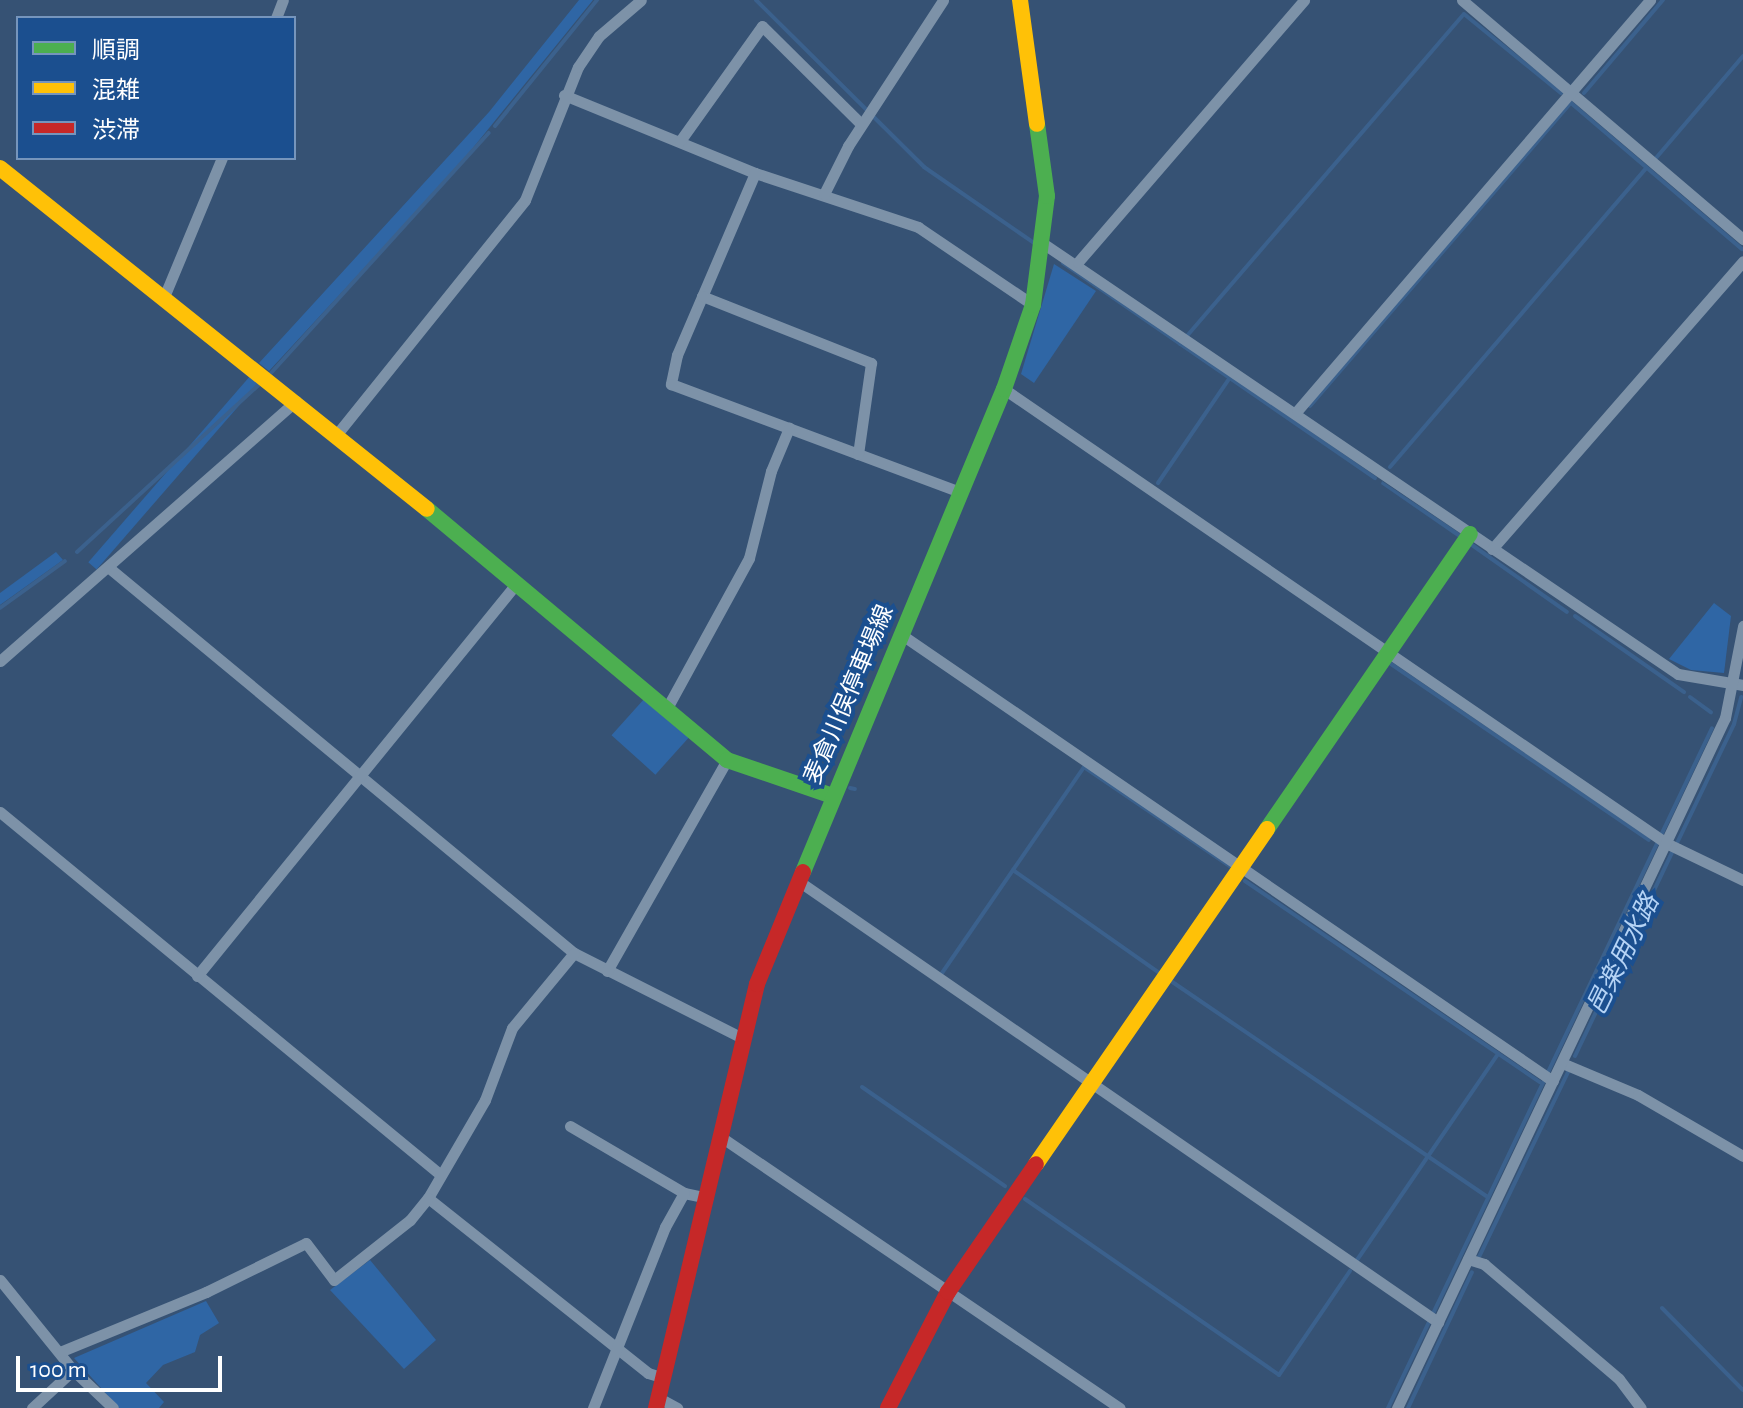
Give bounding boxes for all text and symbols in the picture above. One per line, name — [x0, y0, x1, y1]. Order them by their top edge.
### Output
legend — [16, 16, 296, 160]
text: 順調 — [92, 39, 140, 63]
text: 混雑 — [92, 79, 140, 103]
text: 渋滞 — [92, 119, 140, 143]
street label: 麦倉川俣停車場線 — [799, 601, 901, 789]
water label: 邑楽用水路 — [1581, 890, 1667, 1020]
scale bar — [20, 1340, 226, 1390]
text: 100 m — [30, 1358, 87, 1382]

